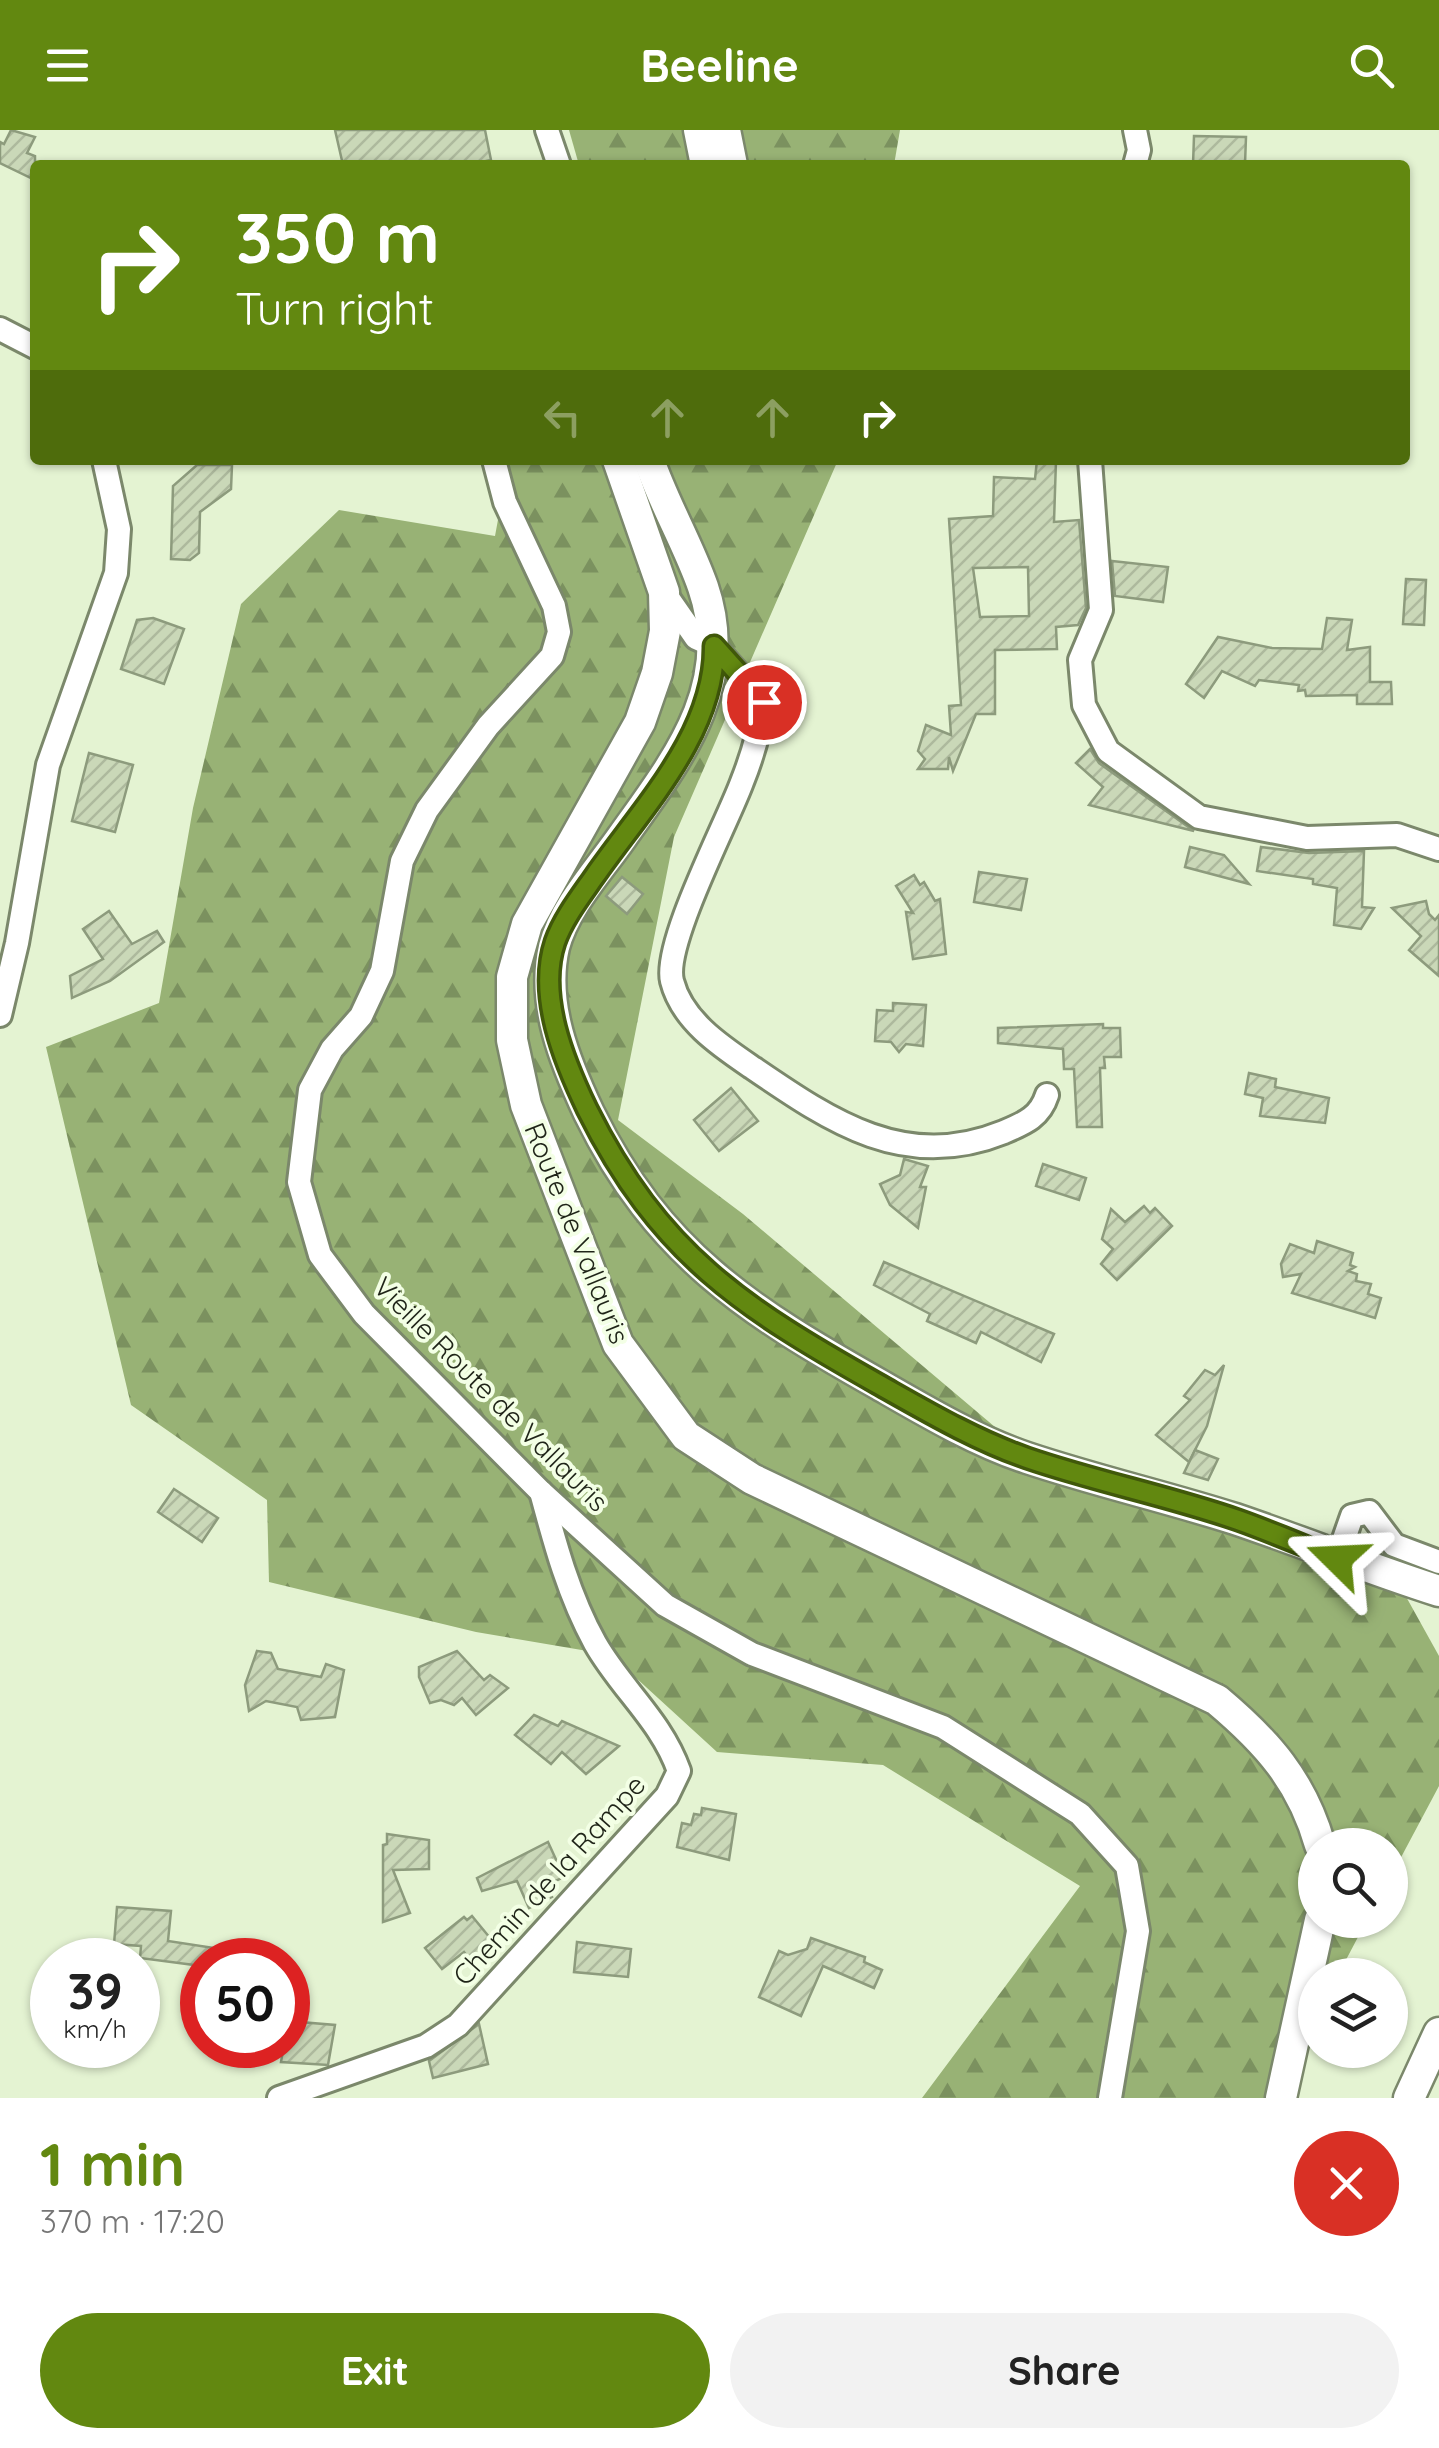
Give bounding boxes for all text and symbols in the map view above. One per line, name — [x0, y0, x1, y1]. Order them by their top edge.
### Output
text: Beeline — [640, 37, 799, 93]
icon: menu — [40, 38, 95, 93]
icon: search — [1344, 38, 1399, 93]
text: 350 m — [235, 193, 440, 281]
icon: right — [70, 200, 200, 330]
text: Turn right — [235, 280, 434, 336]
icon: left — [535, 390, 590, 445]
icon: ahead — [640, 390, 695, 445]
icon: ahead — [745, 390, 800, 445]
icon: right — [850, 390, 905, 445]
pin — [722, 660, 807, 745]
icon: arrive — [737, 675, 792, 730]
street label: Route de Vallauris — [517, 1117, 638, 1348]
street label: Vieille Route de Vallauris — [367, 1269, 616, 1518]
position arrow — [1285, 1507, 1389, 1611]
street label: Chemin de la Rampe — [445, 1767, 652, 1992]
map controls — [1298, 1828, 1408, 2068]
button: search — [1298, 1828, 1408, 1938]
speed limit sign: 50 — [180, 1938, 310, 2068]
button: layers — [1298, 1958, 1408, 2068]
text: 39 — [67, 1959, 123, 2022]
text: km/h — [63, 2013, 127, 2044]
text: 1 min — [40, 2126, 185, 2201]
button: close — [1294, 2131, 1399, 2236]
text: 370 m · 17:20 — [40, 2201, 225, 2241]
button: Exit — [40, 2313, 710, 2428]
button: Share — [730, 2313, 1399, 2428]

